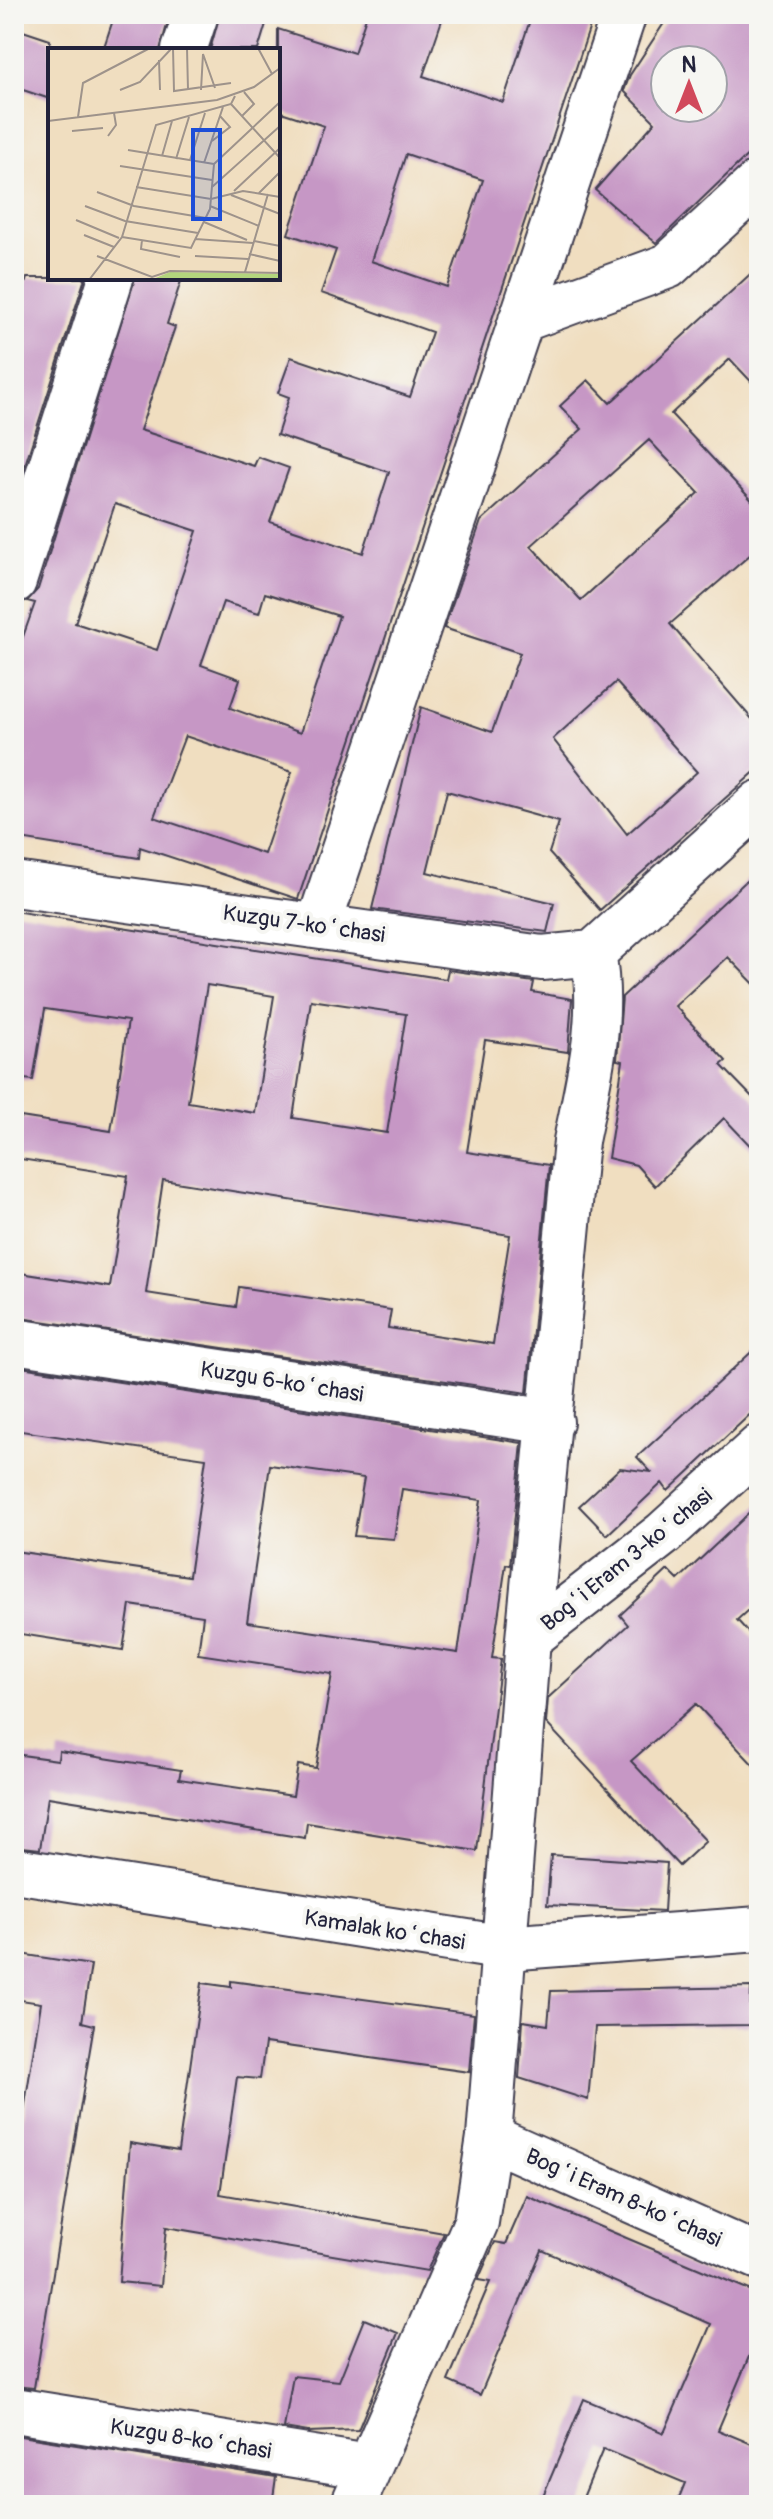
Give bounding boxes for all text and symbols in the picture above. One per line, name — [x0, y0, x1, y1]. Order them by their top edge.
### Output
north arrow — [649, 44, 729, 124]
inset map — [48, 48, 280, 280]
text: N — [682, 51, 697, 79]
street label: Kuzgu 7-koʻchasi — [221, 899, 387, 949]
street label: Kuzgu 6-koʻchasi — [198, 1355, 365, 1409]
street label: Bogʻi Eram 3-koʻchasi — [535, 1482, 718, 1637]
street label: Kamalak koʻchasi — [302, 1903, 467, 1957]
street label: Bogʻi Eram 8-koʻchasi — [521, 2142, 726, 2254]
street label: Kuzgu 8-koʻchasi — [108, 2412, 274, 2466]

